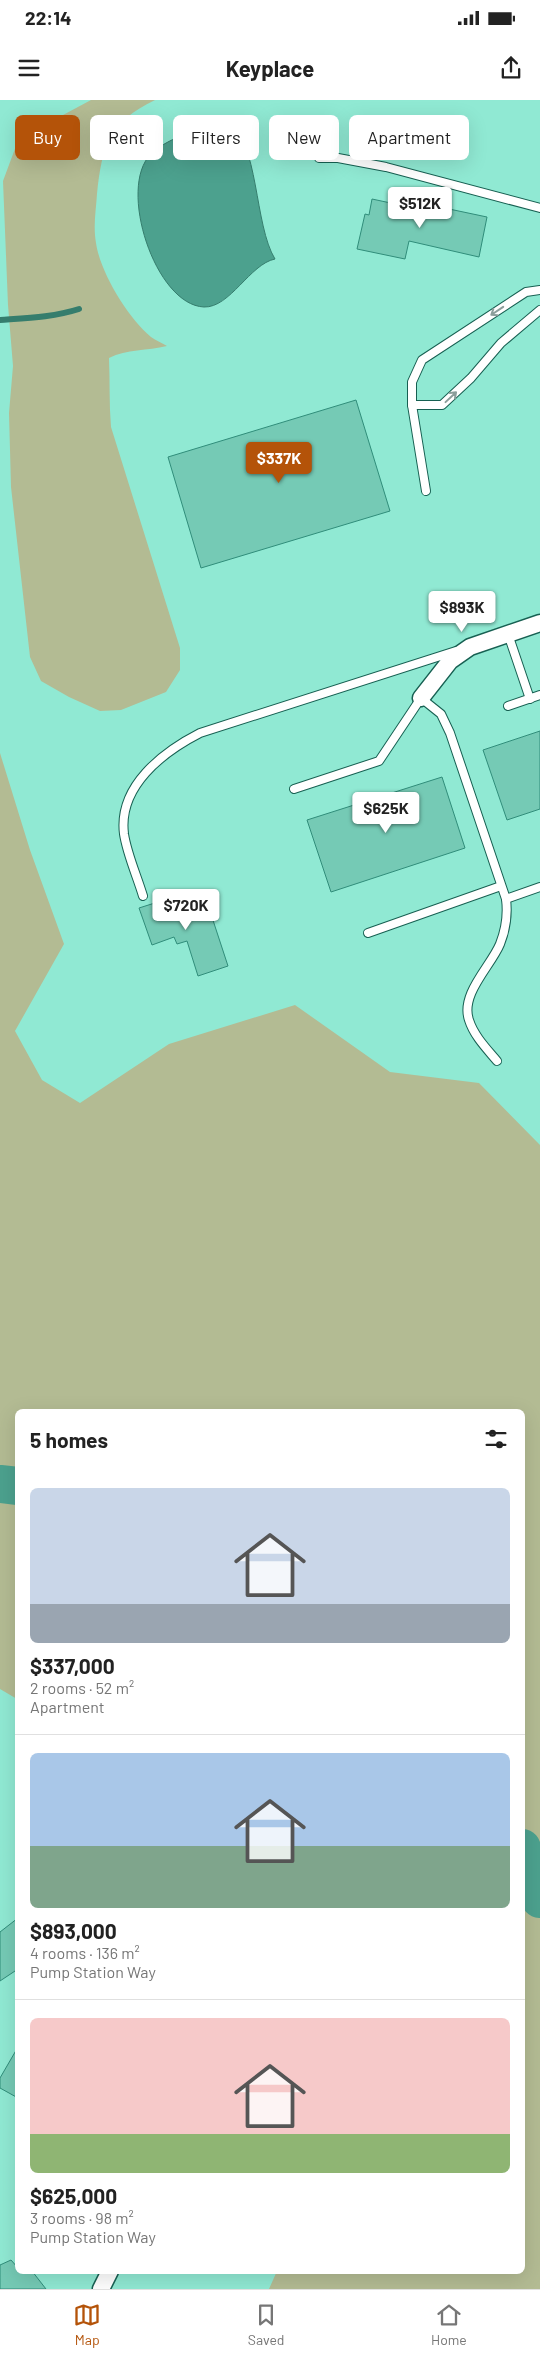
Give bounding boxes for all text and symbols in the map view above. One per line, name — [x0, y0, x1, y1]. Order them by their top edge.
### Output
text: 22:14 — [25, 6, 71, 29]
icon: menu — [15, 54, 43, 82]
icon: share — [497, 54, 525, 82]
text: Keyplace — [226, 55, 314, 81]
chip: Buy — [15, 115, 80, 160]
chip: Rent — [90, 115, 163, 160]
chip: Filters — [173, 115, 259, 160]
chip: New — [269, 115, 339, 160]
chip: Apartment — [349, 115, 469, 160]
pin: $512K — [385, 186, 455, 229]
text: $512K — [399, 193, 441, 212]
one-way arrow — [491, 306, 505, 316]
one-way arrow — [445, 391, 458, 403]
pin: $337K — [244, 442, 314, 484]
text: $337K — [257, 448, 301, 467]
pin: $893K — [427, 590, 497, 633]
text: $893K — [440, 597, 484, 616]
pin: $625K — [351, 792, 421, 834]
text: $625K — [363, 798, 409, 817]
pin: $720K — [151, 888, 221, 931]
text: $720K — [163, 895, 209, 914]
icon: filters — [482, 1425, 510, 1453]
text: 5 homes — [30, 1427, 108, 1452]
icon: home — [225, 1520, 315, 1610]
text: $337,000 — [30, 1653, 115, 1678]
text: 2 rooms · 52 m² — [30, 1678, 134, 1697]
text: Apartment — [30, 1697, 105, 1716]
icon: home — [225, 1786, 315, 1876]
text: $893,000 — [30, 1918, 117, 1943]
text: 4 rooms · 136 m² — [30, 1943, 140, 1962]
text: Pump Station Way — [30, 1962, 156, 1981]
icon: home — [225, 2051, 315, 2141]
text: $625,000 — [30, 2183, 117, 2208]
text: 3 rooms · 98 m² — [30, 2208, 134, 2227]
text: Pump Station Way — [30, 2227, 156, 2246]
tab: Map — [73, 2301, 101, 2348]
tab: Saved — [248, 2301, 285, 2348]
tab: Home — [431, 2301, 467, 2348]

